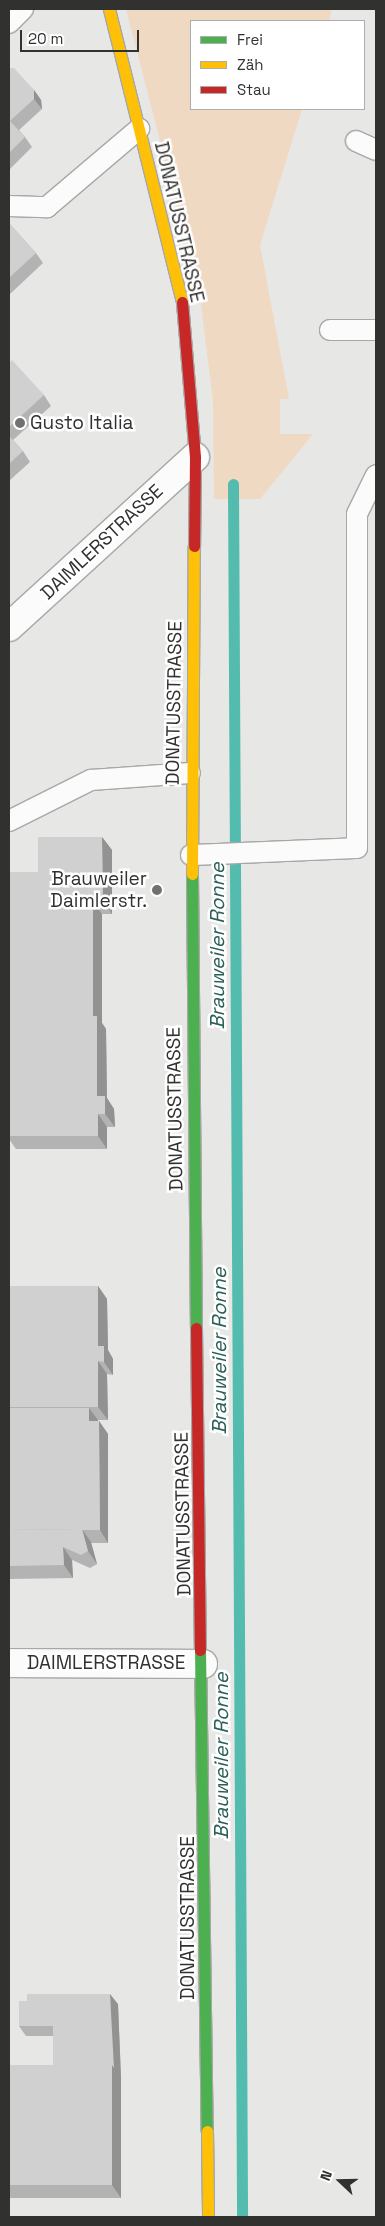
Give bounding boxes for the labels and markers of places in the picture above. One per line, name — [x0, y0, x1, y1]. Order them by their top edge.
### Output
place label: Gusto Italia — [30, 412, 133, 434]
marker: Gusto Italia — [14, 417, 26, 429]
place label: Brauweiler Daimlerstr. — [50, 868, 147, 912]
marker: Brauweiler Daimlerstr. — [151, 884, 163, 896]

